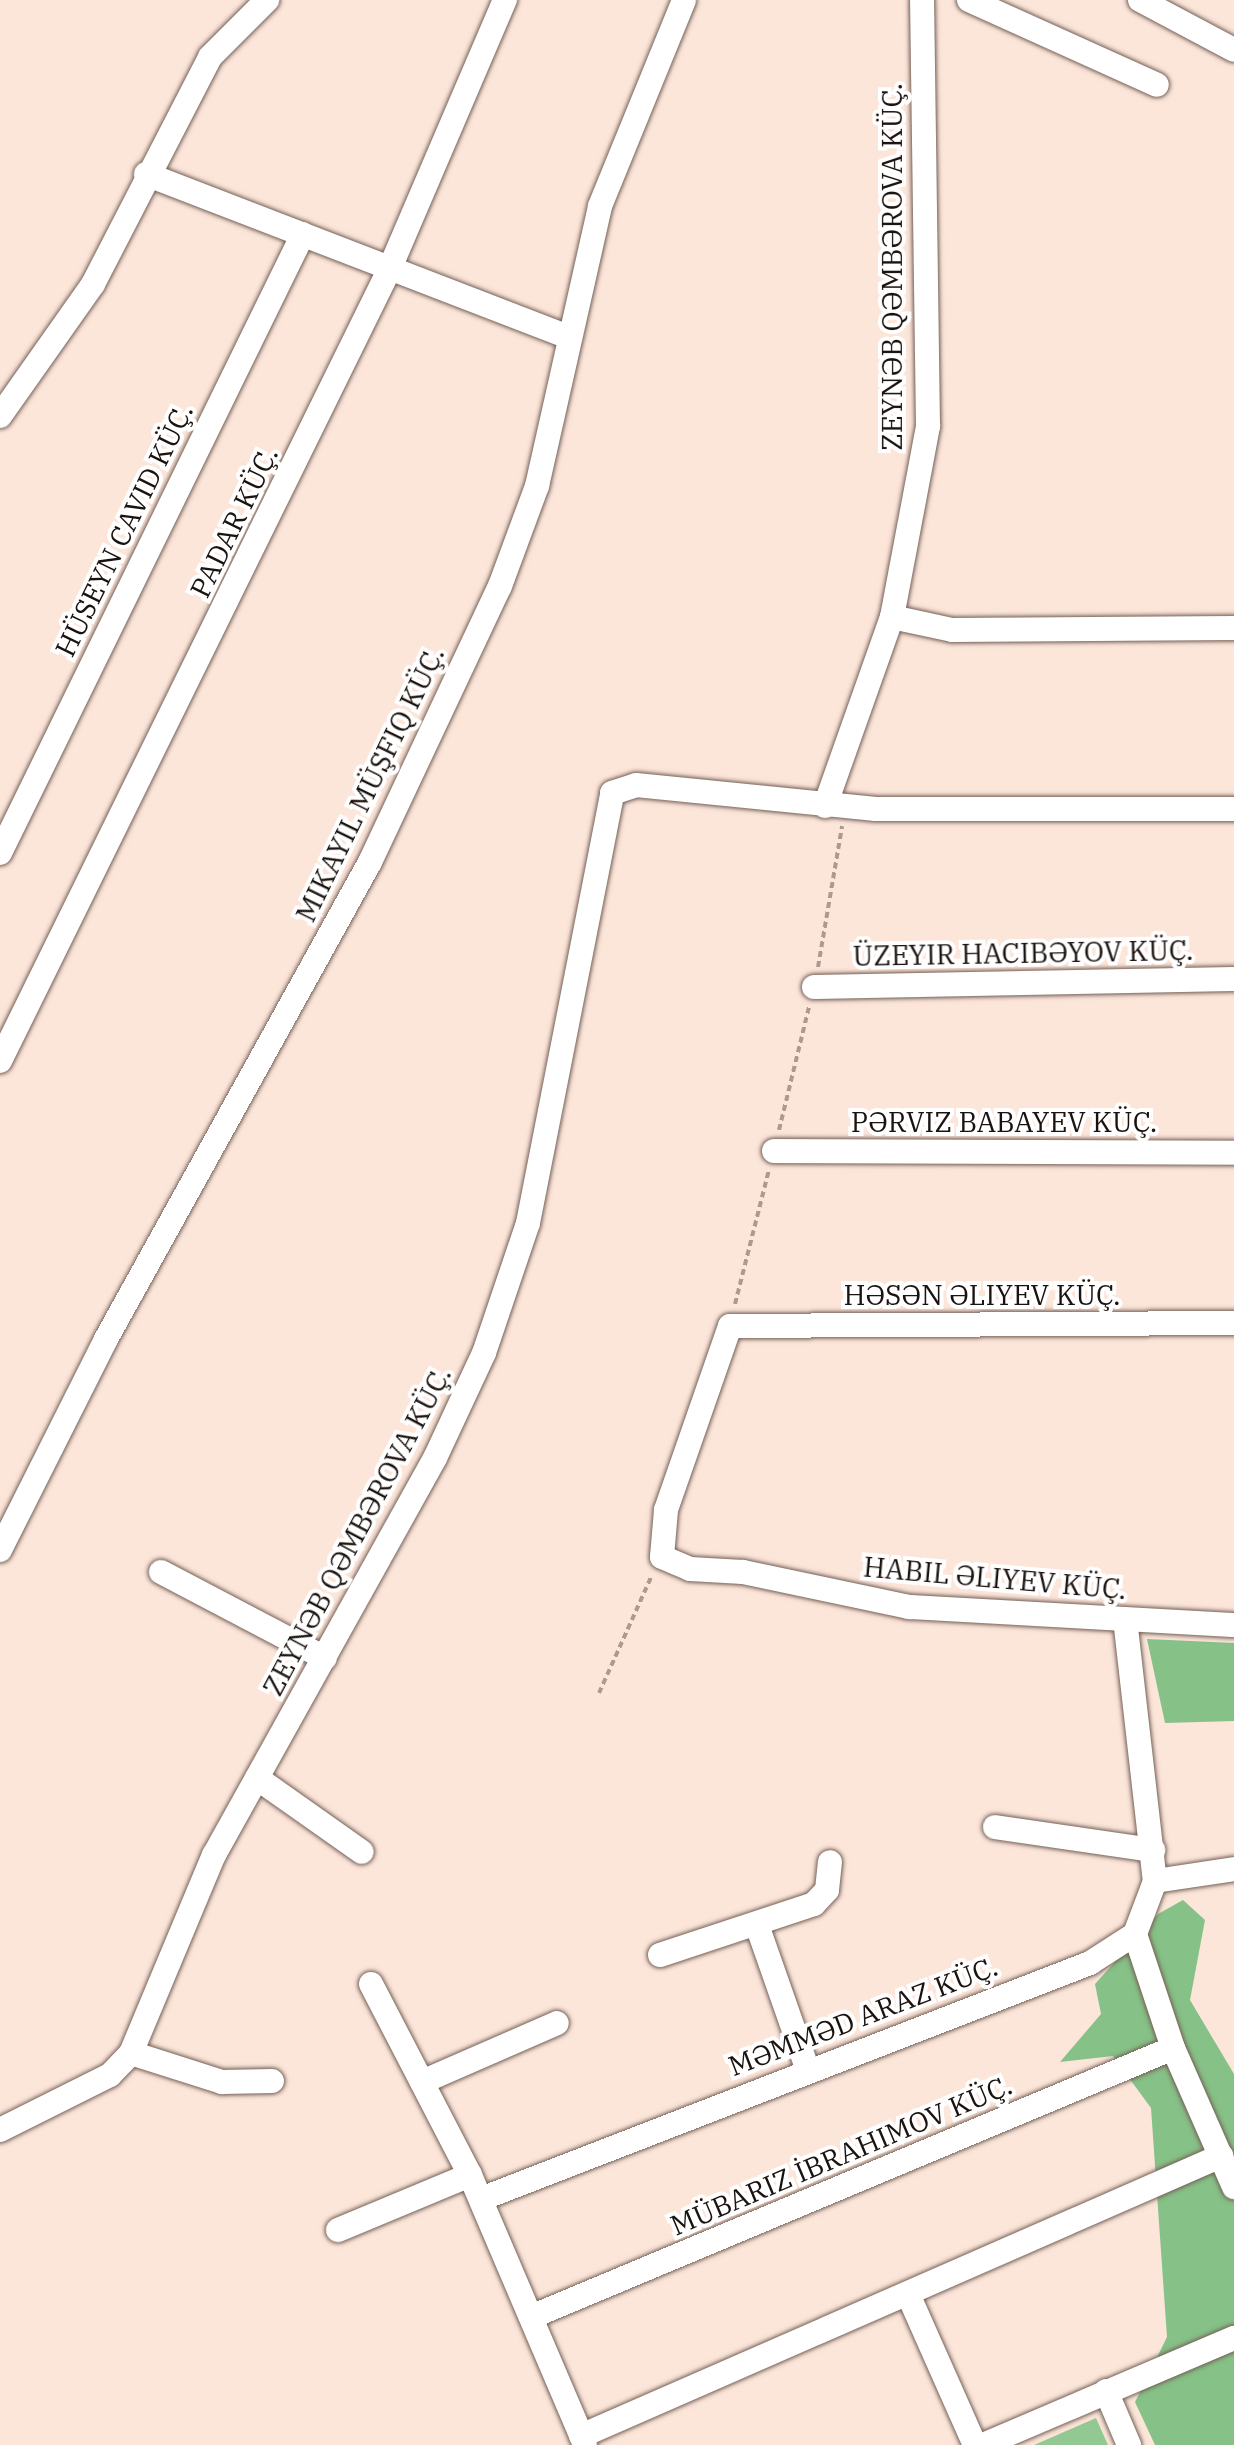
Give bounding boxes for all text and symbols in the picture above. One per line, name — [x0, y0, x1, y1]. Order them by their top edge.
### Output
street label: ZEYNƏB QƏMBƏROVA KÜÇ. — [875, 83, 909, 451]
street label: HÜSEYN CAVID KÜÇ. — [48, 398, 200, 662]
street label: PADAR KÜÇ. — [183, 441, 285, 603]
street label: MIKAYIL MÜŞFIQ KÜÇ. — [289, 641, 451, 927]
street label: ÜZEYIR HACIBƏYOV KÜÇ. — [852, 933, 1194, 973]
street label: PƏRVIZ BABAYEV KÜÇ. — [851, 1105, 1157, 1139]
street label: HƏSƏN ƏLIYEV KÜÇ. — [843, 1278, 1121, 1312]
street label: ZEYNƏB QƏMBƏROVA KÜÇ. — [256, 1361, 458, 1701]
street label: HABIL ƏLIYEV KÜÇ. — [862, 1550, 1128, 1606]
street label: MƏMMƏD ARAZ KÜÇ. — [724, 1949, 1002, 2083]
street label: MÜBARIZ İBRAHIMOV KÜÇ. — [665, 2068, 1017, 2242]

